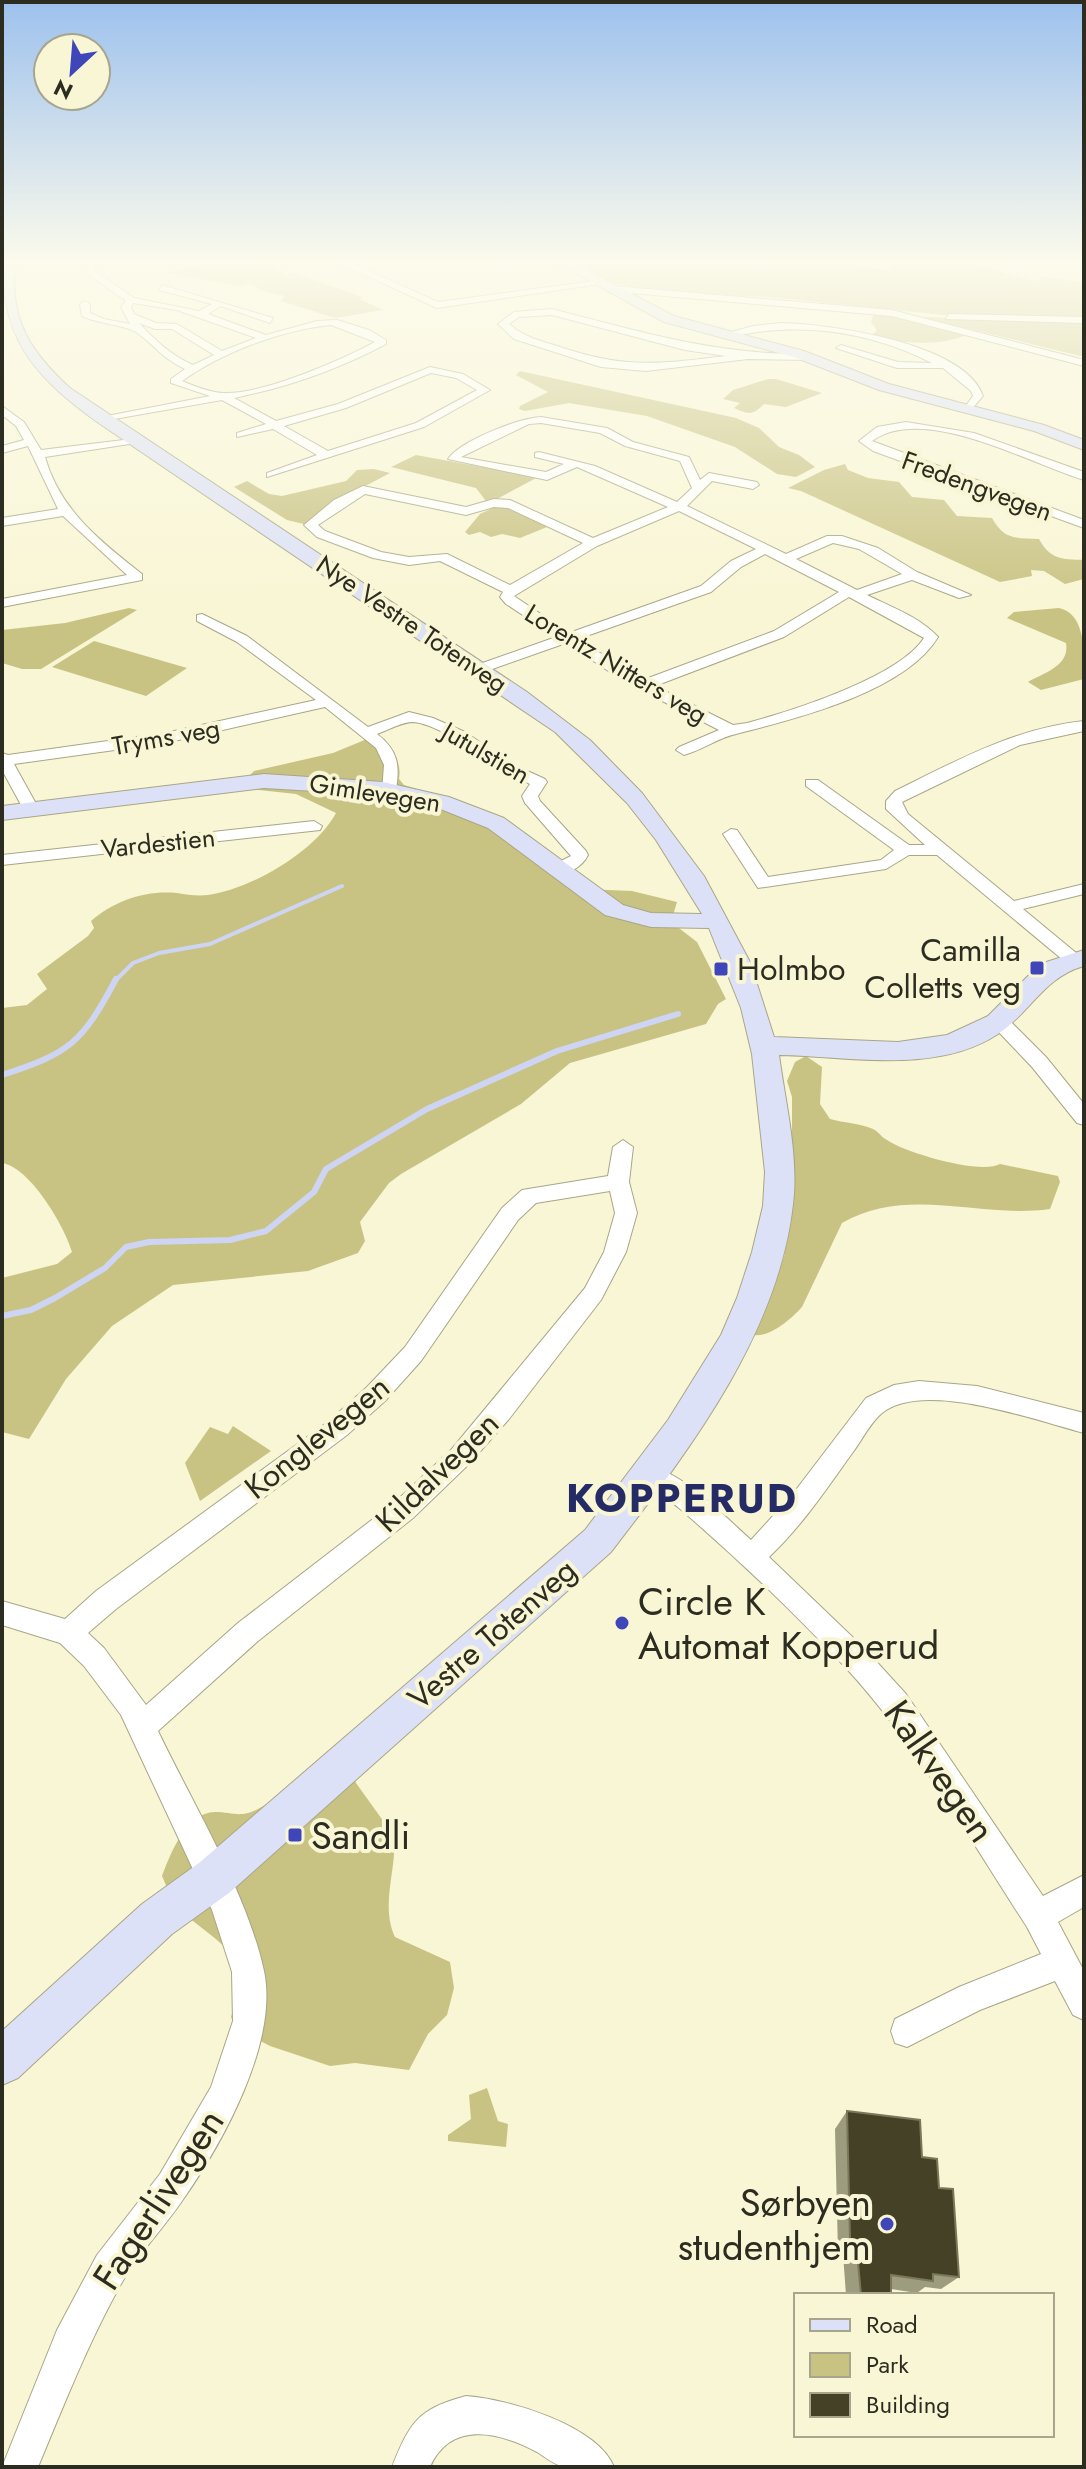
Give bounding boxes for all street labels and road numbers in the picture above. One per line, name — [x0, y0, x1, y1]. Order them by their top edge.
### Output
street label: Fredengvegen — [897, 441, 1057, 531]
street label: Nye Vestre Totenveg — [309, 546, 515, 702]
street label: Lorentz Nitters veg — [518, 594, 714, 734]
street label: Tryms veg — [109, 709, 223, 765]
street label: Jutulstien — [432, 711, 537, 794]
street label: Gimlevegen — [307, 764, 443, 822]
street label: Vardestien — [99, 818, 217, 868]
street label: Konglevegen — [235, 1364, 399, 1510]
street label: Kildalvegen — [365, 1401, 509, 1543]
street label: Vestre Totenveg — [397, 1548, 587, 1720]
street label: Kalkvegen — [871, 1689, 1009, 1853]
street label: Fagerlivegen — [79, 2098, 237, 2300]

